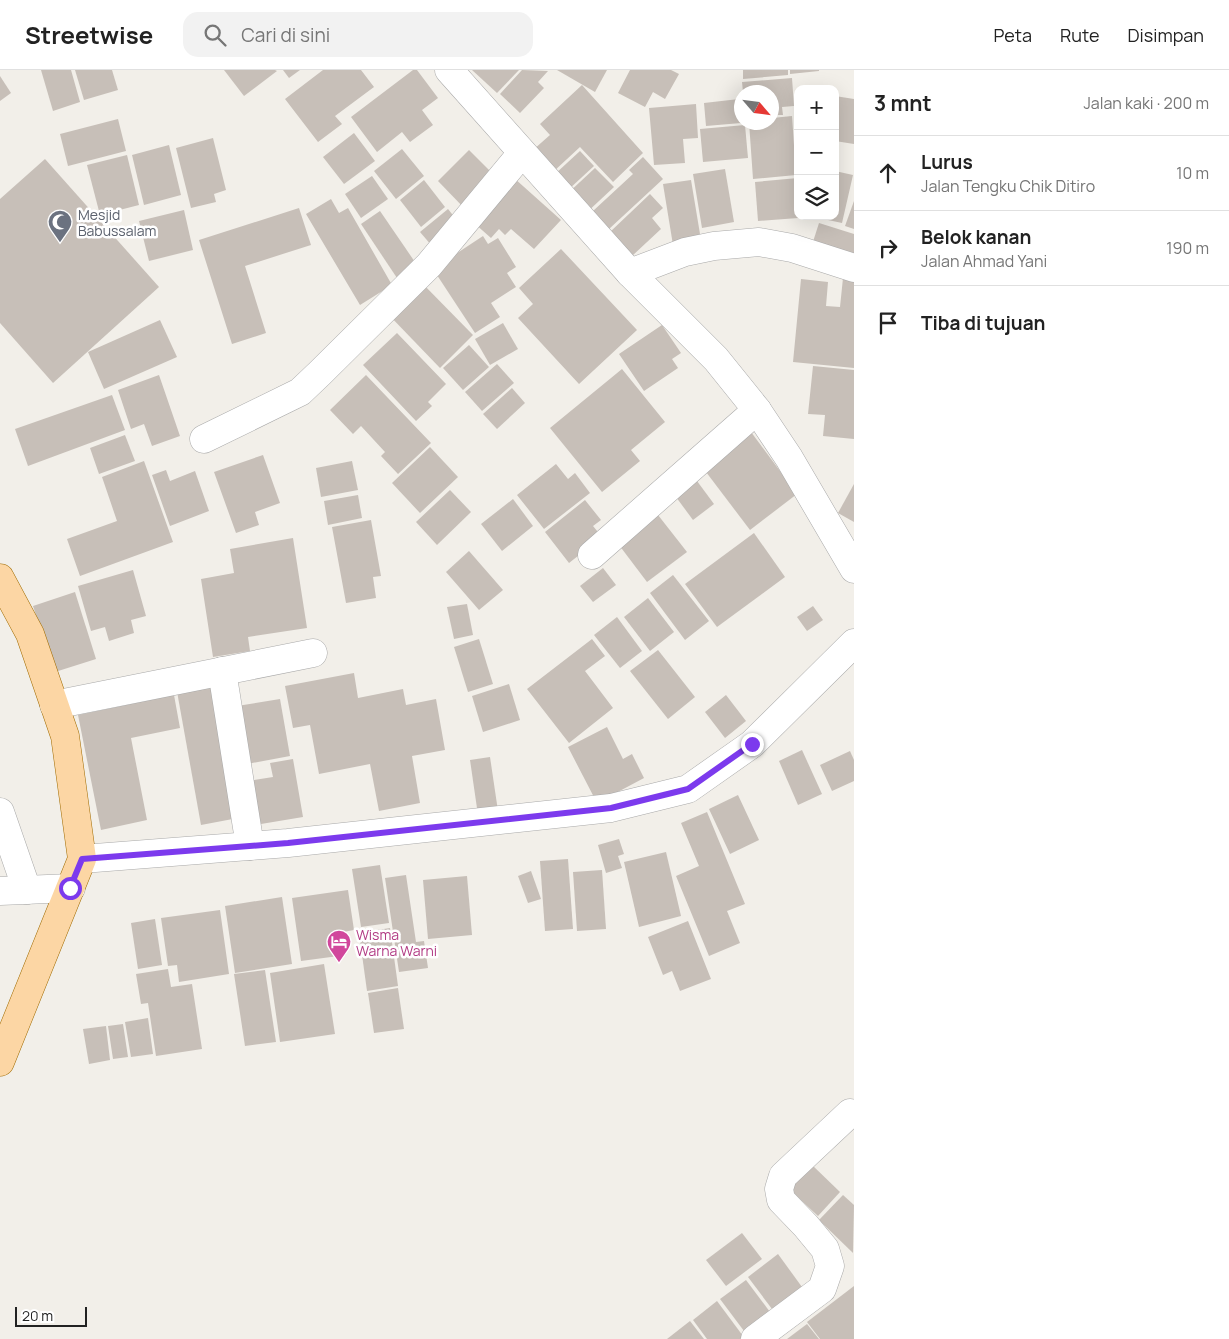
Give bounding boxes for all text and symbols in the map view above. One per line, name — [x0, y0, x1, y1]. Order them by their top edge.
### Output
search box — [183, 12, 533, 57]
text: Streetwise — [25, 18, 153, 51]
icon: search — [201, 21, 229, 49]
text: Cari di sini — [241, 22, 330, 48]
text: Peta — [993, 23, 1032, 47]
text: Rute — [1060, 23, 1099, 47]
text: Disimpan — [1127, 23, 1204, 47]
north arrow — [734, 85, 779, 130]
map controls — [794, 85, 839, 220]
button: + — [794, 85, 839, 130]
text: 3 mnt — [874, 89, 932, 117]
text: Jalan kaki · 200 m — [1083, 92, 1209, 114]
button: − — [794, 130, 839, 175]
text: Lurus — [921, 149, 973, 175]
icon: ahead — [874, 159, 902, 187]
text: 10 m — [1176, 162, 1209, 184]
button: layers — [794, 175, 839, 220]
text: Jalan Tengku Chik Ditiro — [921, 175, 1095, 197]
place label: Mesjid Babussalam — [78, 205, 156, 240]
mosque icon: Mesjid Babussalam — [47, 209, 73, 243]
text: Belok kanan — [921, 224, 1031, 250]
icon: right — [874, 234, 902, 262]
text: 190 m — [1166, 237, 1209, 259]
text: Jalan Ahmad Yani — [921, 250, 1047, 272]
icon: arrive — [874, 309, 902, 337]
text: Tiba di tujuan — [921, 310, 1045, 336]
route end — [741, 733, 764, 756]
route start — [59, 877, 82, 900]
place label: Wisma Warna Warni — [356, 925, 437, 960]
hotel icon: Wisma Warna Warni — [326, 929, 352, 963]
scale bar — [15, 1304, 88, 1327]
text: 20 m — [22, 1306, 53, 1325]

